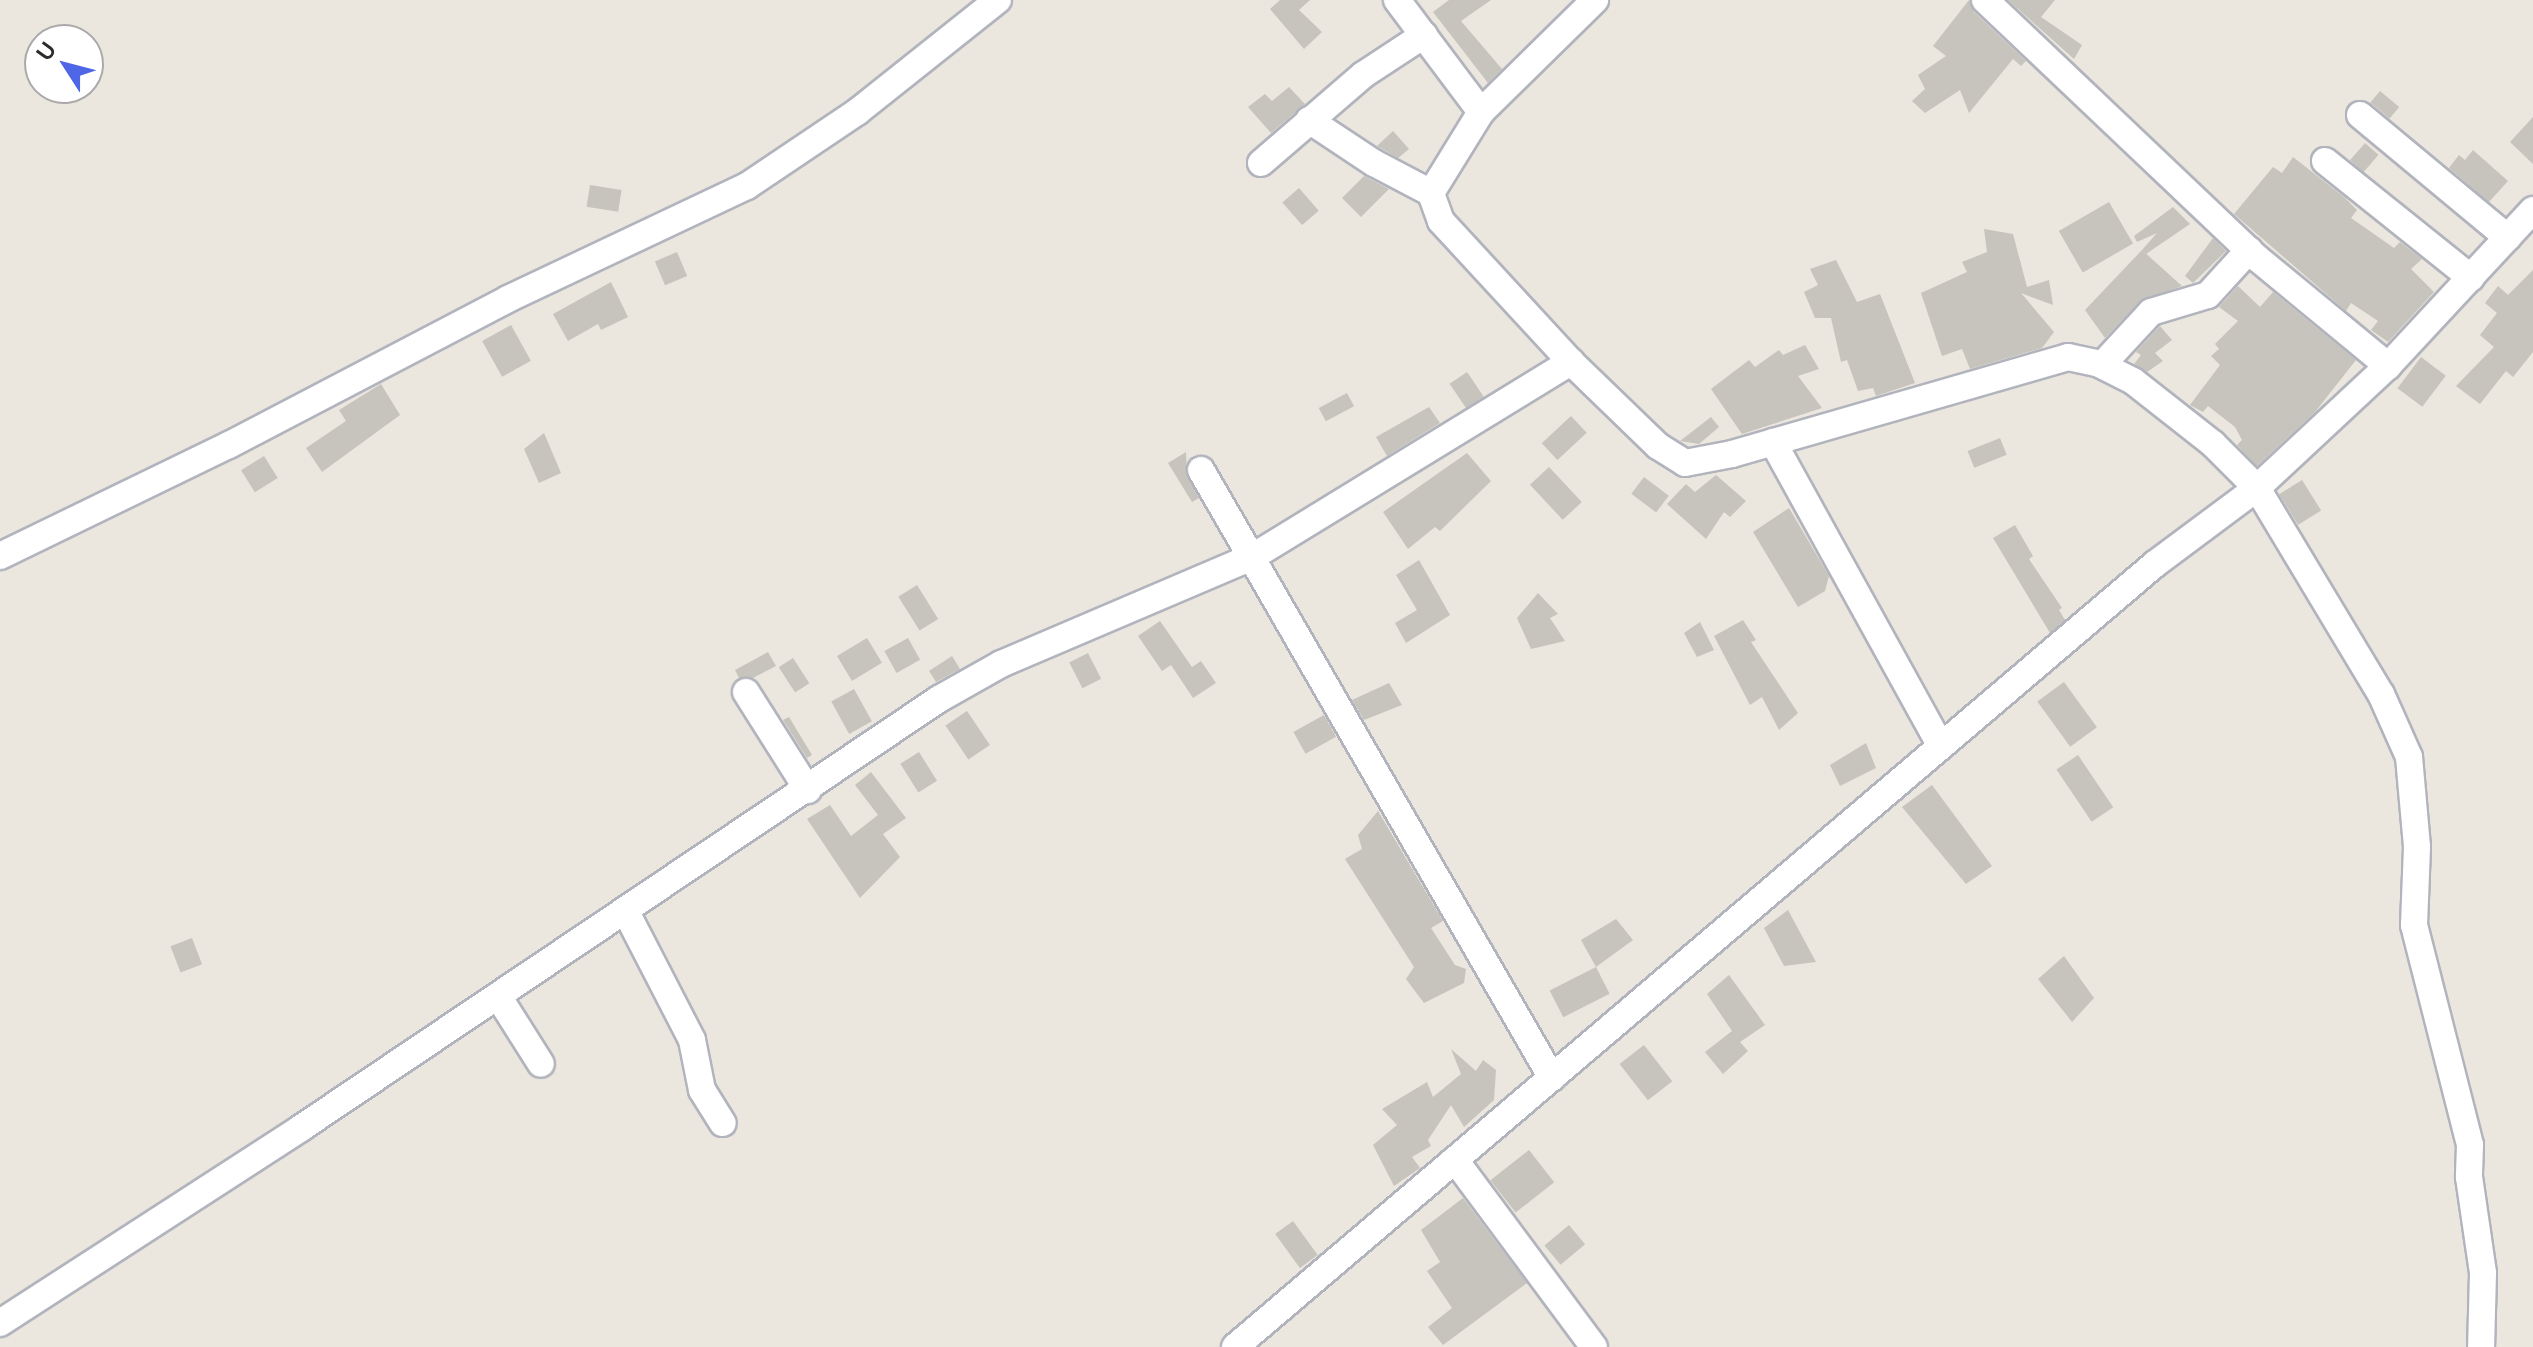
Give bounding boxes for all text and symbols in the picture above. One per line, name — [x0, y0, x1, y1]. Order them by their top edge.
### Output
north arrow — [24, 24, 104, 104]
text: U — [30, 36, 62, 65]

